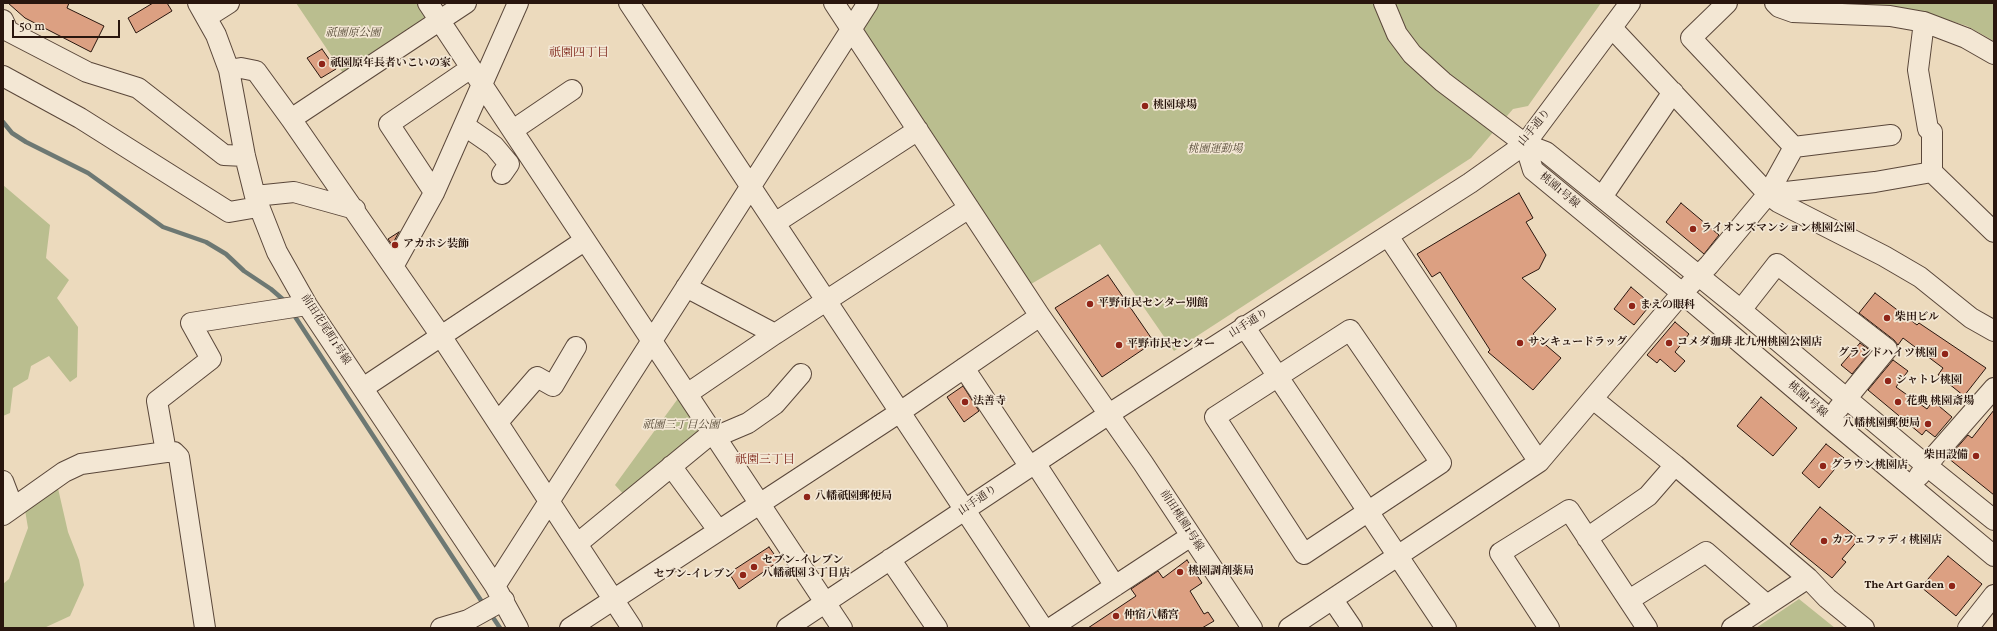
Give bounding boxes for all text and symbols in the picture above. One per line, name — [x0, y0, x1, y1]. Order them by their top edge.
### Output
scale bar — [14, 12, 122, 38]
text: 50 m — [19, 19, 45, 35]
park label: 祇園原公園 — [326, 27, 380, 41]
district label: 祇園四丁目 — [549, 47, 609, 61]
place label: 祇園原年長者いこいの家 — [330, 57, 451, 71]
marker: 祇園原年長者いこいの家 — [317, 59, 327, 69]
place label: 桃園球場 — [1153, 99, 1197, 113]
marker: 桃園球場 — [1140, 101, 1150, 111]
street label: 山手通り — [1516, 107, 1554, 149]
park label: 桃園運動場 — [1188, 143, 1242, 157]
street label: 桃園1号線 — [1536, 170, 1582, 212]
place label: ライオンズマンション桃園公園 — [1701, 222, 1855, 236]
marker: ライオンズマンション桃園公園 — [1688, 224, 1698, 234]
place label: アカホシ装飾 — [403, 238, 469, 252]
marker: アカホシ装飾 — [390, 240, 400, 250]
street label: 前田花尾町1号線 — [297, 292, 353, 368]
place label: 平野市民センター別館 — [1098, 297, 1208, 311]
marker: 平野市民センター別館 — [1085, 299, 1095, 309]
place label: まえの眼科 — [1640, 299, 1695, 313]
marker: まえの眼科 — [1627, 301, 1637, 311]
street label: 山手通り — [1227, 307, 1271, 341]
place label: 柴田ビル — [1895, 311, 1939, 325]
marker: 柴田ビル — [1882, 313, 1892, 323]
place label: サンキュードラッグ — [1528, 336, 1627, 350]
place label: コメダ珈琲 北九州桃園公園店 — [1677, 336, 1822, 350]
place label: 平野市民センター — [1127, 338, 1215, 352]
marker: サンキュードラッグ — [1515, 338, 1525, 348]
marker: コメダ珈琲 北九州桃園公園店 — [1664, 338, 1674, 348]
marker: 平野市民センター — [1114, 340, 1124, 350]
place label: グランドハイツ桃園 — [1838, 347, 1937, 361]
marker: グランドハイツ桃園 — [1940, 349, 1950, 359]
place label: シャトレ桃園 — [1896, 374, 1962, 388]
marker: シャトレ桃園 — [1883, 376, 1893, 386]
street label: 桃園1号線 — [1784, 379, 1830, 421]
place label: 法善寺 — [973, 395, 1006, 409]
place label: 花典 桃園斎場 — [1906, 395, 1974, 409]
marker: 法善寺 — [960, 397, 970, 407]
marker: 花典 桃園斎場 — [1893, 397, 1903, 407]
place label: 八幡桃園郵便局 — [1843, 417, 1920, 431]
park label: 祇園三丁目公園 — [643, 419, 719, 433]
marker: 八幡桃園郵便局 — [1923, 419, 1933, 429]
place label: 柴田設備 — [1924, 449, 1968, 463]
marker: 柴田設備 — [1971, 451, 1981, 461]
district label: 祇園三丁目 — [735, 454, 795, 468]
place label: グラウン桃園店 — [1831, 459, 1908, 473]
marker: グラウン桃園店 — [1818, 461, 1828, 471]
street label: 山手通り — [956, 483, 1000, 519]
street label: 前田桃園1号線 — [1156, 488, 1206, 554]
place label: 八幡祇園郵便局 — [815, 490, 892, 504]
marker: 八幡祇園郵便局 — [802, 492, 812, 502]
place label: カフェファディ桃園店 — [1832, 534, 1942, 548]
marker: カフェファディ桃園店 — [1819, 536, 1829, 546]
place label: セブン-イレブン 八幡祇園３丁目店 — [762, 554, 850, 580]
marker: セブン-イレブン 八幡祇園３丁目店 — [749, 562, 759, 572]
place label: 桃園調剤薬局 — [1188, 565, 1254, 579]
marker: 桃園調剤薬局 — [1175, 567, 1185, 577]
place label: セブン-イレブン — [653, 568, 735, 582]
marker: セブン-イレブン — [738, 570, 748, 580]
place label: The Art Garden — [1864, 579, 1944, 593]
marker: The Art Garden — [1947, 581, 1957, 591]
place label: 仲宿八幡宮 — [1124, 609, 1179, 623]
marker: 仲宿八幡宮 — [1111, 611, 1121, 621]

